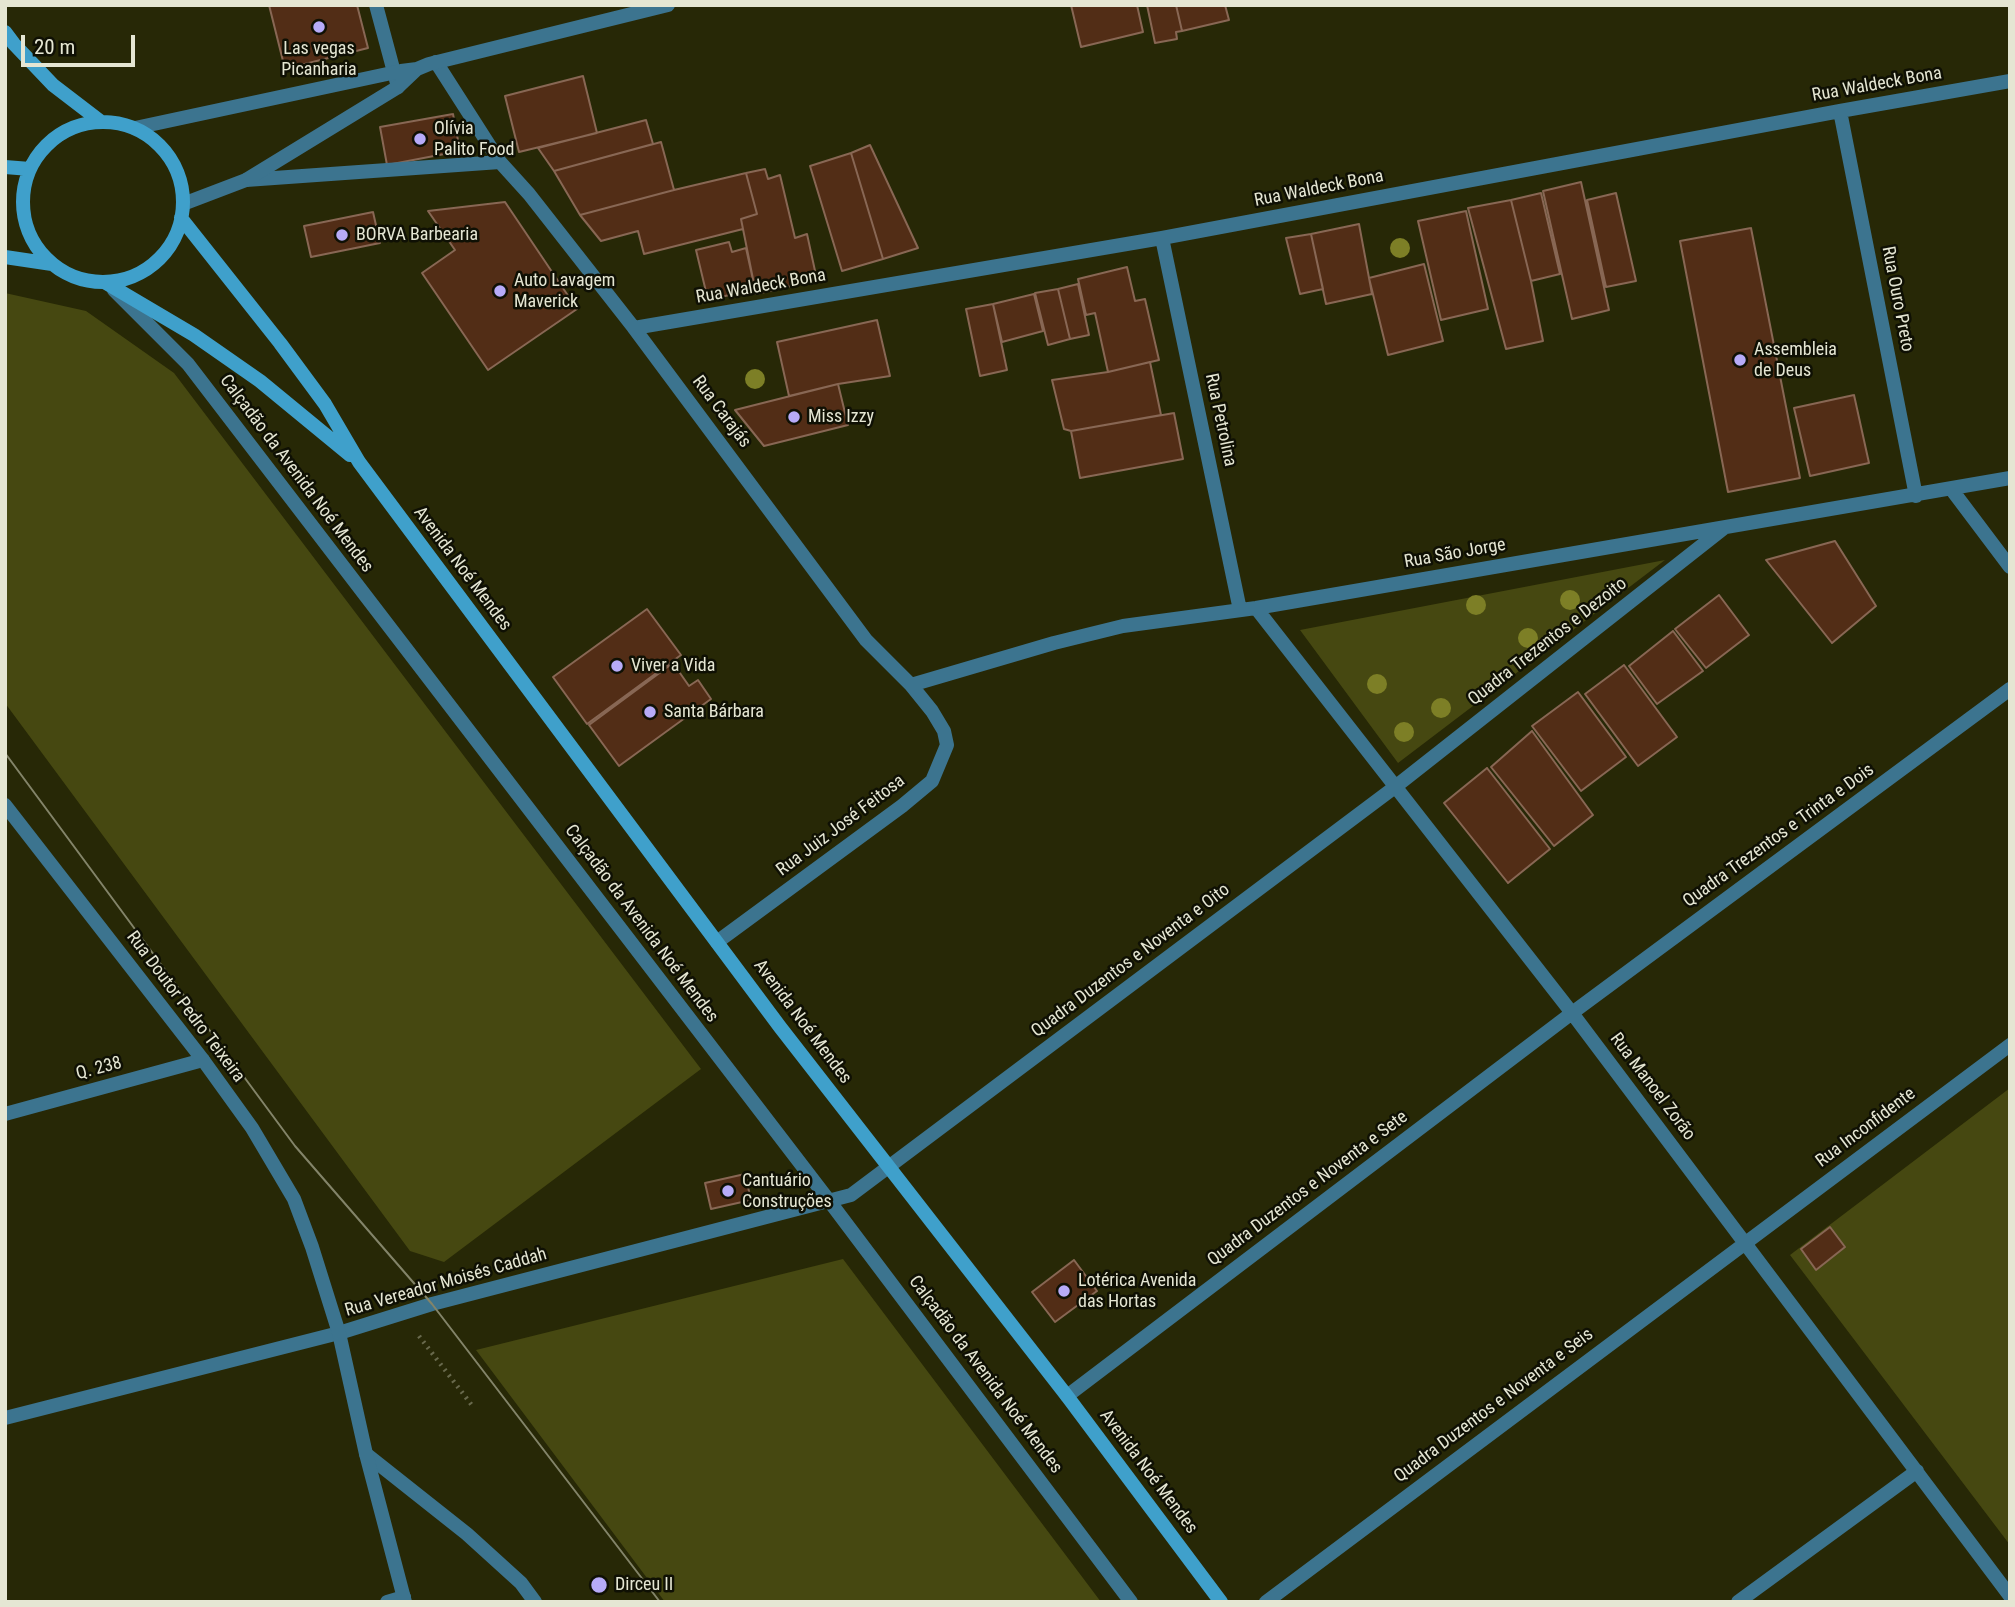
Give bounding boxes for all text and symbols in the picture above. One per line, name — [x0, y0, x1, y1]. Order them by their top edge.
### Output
marker: Las vegas Picanharia — [311, 19, 327, 35]
scale bar — [24, 21, 138, 65]
text: 20 m — [34, 35, 75, 59]
place label: Las vegas Picanharia — [281, 38, 357, 80]
street label: Rua Waldeck Bona — [1810, 63, 1944, 107]
place label: Olívia Palito Food — [434, 118, 515, 160]
marker: Olívia Palito Food — [412, 131, 428, 147]
street label: Rua Waldeck Bona — [1252, 166, 1386, 212]
place label: BORVA Barbearia — [356, 224, 478, 246]
marker: BORVA Barbearia — [334, 227, 350, 243]
street label: Rua Ouro Preto — [1876, 244, 1918, 354]
street label: Rua Waldeck Bona — [694, 265, 828, 309]
place label: Auto Lavagem Maverick — [514, 270, 615, 312]
marker: Auto Lavagem Maverick — [492, 283, 508, 299]
place label: Assembleia de Deus — [1754, 339, 1837, 382]
marker: Assembleia de Deus — [1732, 352, 1748, 368]
street label: Calçadão da Avenida Noé Mendes — [215, 371, 377, 577]
street label: Rua Petrolina — [1200, 371, 1240, 469]
street label: Rua Carajás — [687, 372, 755, 452]
place label: Miss Izzy — [808, 406, 874, 428]
marker: Miss Izzy — [786, 409, 802, 425]
street label: Avenida Noé Mendes — [408, 503, 516, 635]
street label: Rua São Jorge — [1403, 534, 1507, 574]
street label: Quadra Trezentos e Dezoito — [1464, 573, 1632, 711]
place label: Viver a Vida — [631, 655, 715, 677]
marker: Viver a Vida — [609, 658, 625, 674]
place label: Santa Bárbara — [664, 701, 764, 723]
marker: Santa Bárbara — [642, 704, 658, 720]
street label: Quadra Trezentos e Trinta e Dois — [1679, 759, 1879, 913]
street label: Rua Juiz José Feitosa — [773, 771, 909, 881]
street label: Calçadão da Avenida Noé Mendes — [560, 821, 722, 1027]
street label: Quadra Duzentos e Noventa e Oito — [1028, 879, 1234, 1043]
street label: Rua Doutor Pedro Teixeira — [121, 927, 249, 1087]
street label: Avenida Noé Mendes — [748, 956, 856, 1088]
street label: Rua Manoel Zorão — [1605, 1029, 1699, 1145]
street label: Q. 238 — [74, 1053, 124, 1085]
street label: Rua Inconfidente — [1812, 1084, 1920, 1172]
street label: Quadra Duzentos e Noventa e Sete — [1204, 1107, 1412, 1271]
place label: Cantuário Construções — [742, 1170, 832, 1212]
marker: Cantuário Construções — [720, 1183, 736, 1199]
street label: Rua Vereador Moisés Caddah — [343, 1244, 549, 1322]
place label: Lotérica Avenida das Hortas — [1078, 1270, 1196, 1312]
street label: Calçadão da Avenida Noé Mendes — [904, 1272, 1066, 1478]
marker: Lotérica Avenida das Hortas — [1056, 1283, 1072, 1299]
street label: Quadra Duzentos e Noventa e Seis — [1390, 1324, 1598, 1488]
street label: Avenida Noé Mendes — [1094, 1406, 1202, 1538]
place label: Dirceu II — [615, 1574, 673, 1596]
marker: Dirceu II — [589, 1575, 609, 1595]

